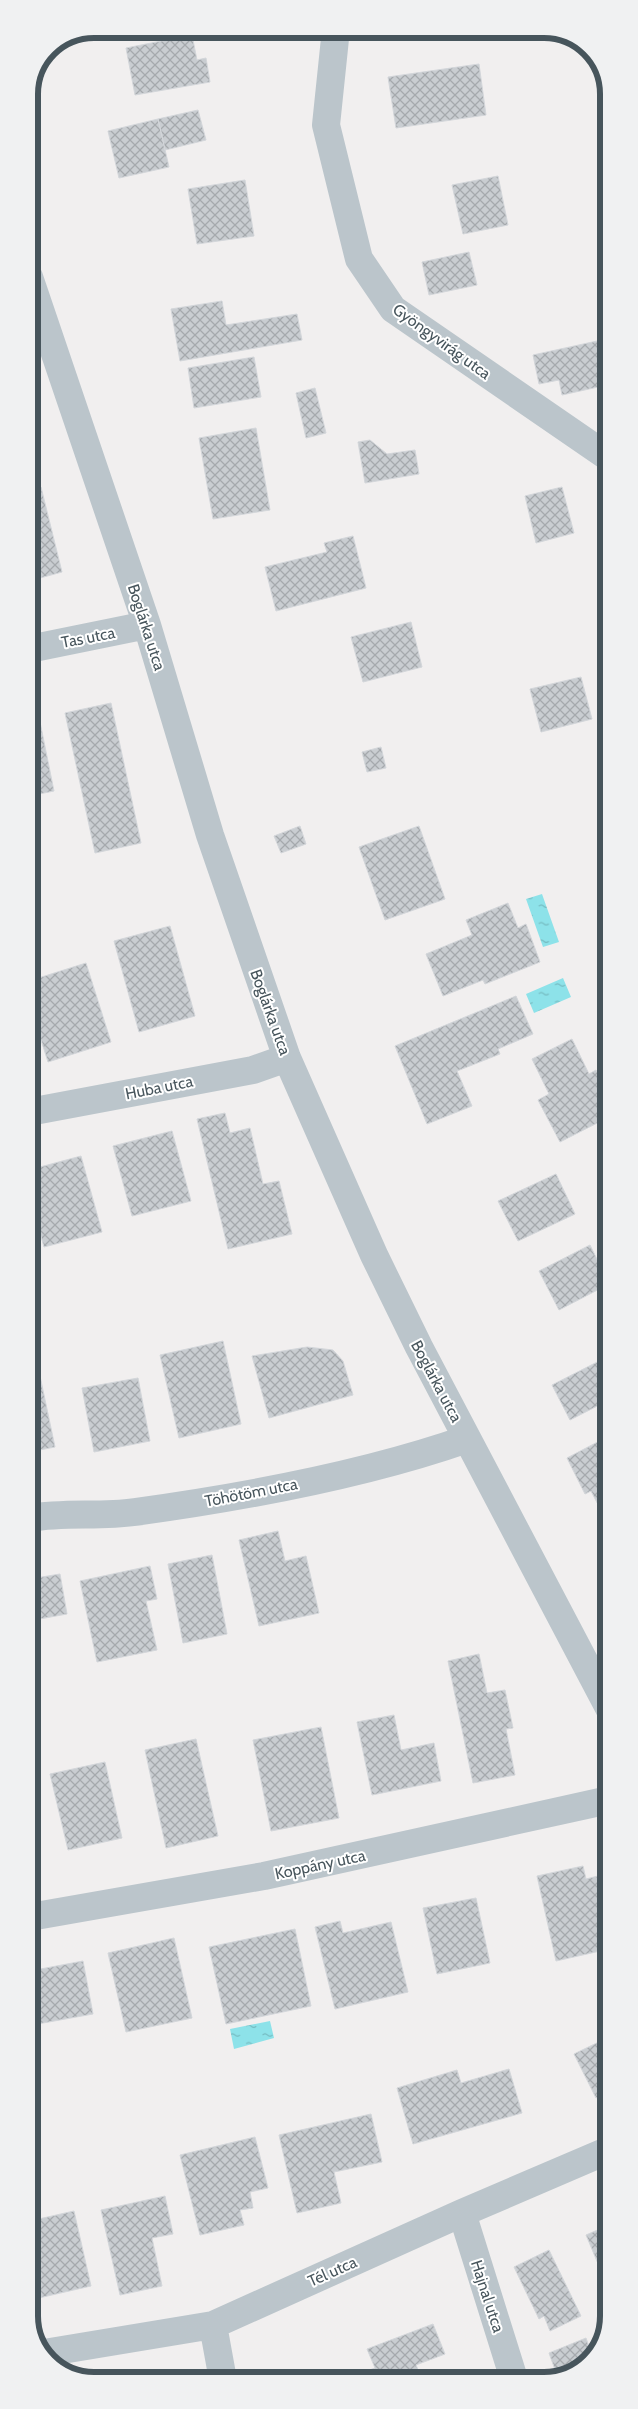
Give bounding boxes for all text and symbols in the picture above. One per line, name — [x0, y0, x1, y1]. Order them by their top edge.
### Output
street label: Gyöngyvirág utca — [389, 300, 495, 383]
street label: Boglárka utca — [124, 581, 170, 673]
street label: Tas utca — [60, 623, 117, 652]
street label: Boglárka utca — [246, 967, 295, 1058]
street label: Huba utca — [124, 1072, 195, 1103]
street label: Boglárka utca — [407, 1337, 466, 1426]
street label: Töhötöm utca — [203, 1474, 299, 1511]
street label: Koppány utca — [273, 1846, 367, 1883]
street label: Tél utca — [305, 2252, 360, 2291]
street label: Hajnal utca — [467, 2258, 508, 2335]

